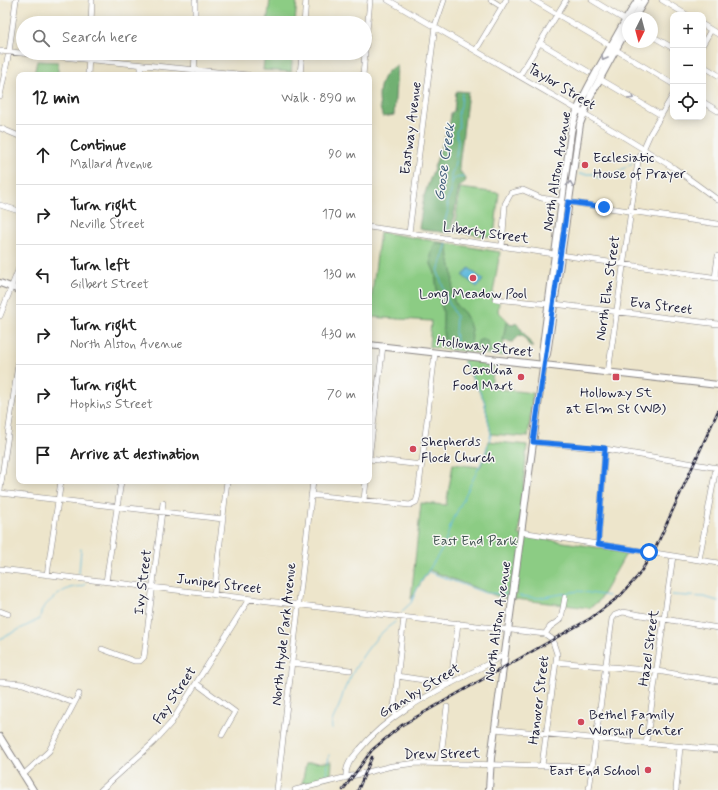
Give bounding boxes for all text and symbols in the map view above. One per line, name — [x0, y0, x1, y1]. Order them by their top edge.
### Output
north arrow — [622, 12, 658, 48]
map controls — [670, 12, 706, 120]
button: + — [670, 12, 706, 48]
search box — [16, 16, 372, 60]
icon: search — [30, 27, 52, 49]
text: Search here — [62, 28, 138, 48]
button: − — [670, 48, 706, 84]
one-way arrow — [602, 54, 609, 61]
street label: Taylor Street — [524, 59, 599, 114]
street label: Eastway Avenue — [396, 81, 426, 176]
button: locate — [670, 84, 706, 120]
text: 12 min — [32, 87, 80, 109]
text: Walk · 890 m — [281, 90, 356, 107]
one-way arrow — [627, 93, 634, 100]
street label: North Alston Avenue — [539, 110, 575, 232]
water label: Goose Creek — [430, 122, 460, 202]
text: Continue — [70, 136, 126, 156]
icon: ahead — [32, 144, 54, 166]
text: 90 m — [328, 146, 356, 163]
place label: Ecclesiatic House of Prayer — [593, 149, 686, 183]
text: Mallard Avenue — [70, 156, 153, 173]
marker: Ecclesiatic House of Prayer — [580, 160, 590, 170]
one-way arrow — [565, 181, 574, 187]
text: Turn right — [70, 196, 137, 216]
route end — [595, 198, 613, 216]
icon: right — [32, 204, 54, 226]
text: 170 m — [322, 206, 356, 223]
text: Neville Street — [70, 216, 145, 233]
street label: Liberty Street — [442, 218, 531, 248]
street label: North Elm Street — [592, 234, 624, 342]
text: Turn left — [70, 256, 130, 276]
icon: left — [32, 264, 54, 286]
text: 130 m — [323, 266, 356, 283]
marker: Long Meadow Pool — [468, 273, 478, 283]
text: Gilbert Street — [70, 276, 149, 293]
place label: Long Meadow Pool — [419, 285, 527, 304]
street label: Eva Street — [629, 293, 693, 319]
text: Turn right — [70, 316, 137, 336]
icon: right — [32, 324, 54, 346]
text: 430 m — [321, 326, 356, 343]
street label: Holloway Street — [436, 332, 534, 362]
text: North Alston Avenue — [70, 336, 182, 353]
place label: Carolina Food Mart — [452, 361, 513, 395]
marker: Carolina Food Mart — [516, 372, 526, 382]
marker: Holloway St at Elm St (WB) — [611, 372, 621, 382]
text: Turn right — [70, 376, 137, 396]
icon: right — [32, 384, 54, 406]
place label: Holloway St at Elm St (WB) — [566, 384, 666, 418]
text: 70 m — [327, 386, 356, 403]
text: Hopkins Street — [70, 396, 153, 413]
place label: Shepherds Flock Church — [421, 433, 495, 467]
icon: arrive — [32, 444, 54, 466]
marker: Shepherds Flock Church — [408, 444, 418, 454]
text: Arrive at destination — [70, 445, 199, 465]
park label: East End Park — [433, 532, 518, 550]
route start — [640, 543, 658, 561]
street label: Ivy Street — [130, 548, 156, 616]
street label: North Alston Avenue — [481, 560, 515, 682]
street label: North Hyde Park Avenue — [268, 561, 301, 707]
street label: Juniper Street — [175, 570, 262, 598]
street label: Hazel Street — [635, 608, 663, 687]
street label: Hanover Street — [525, 655, 553, 746]
street label: Granby Street — [376, 659, 464, 722]
street label: Fay Street — [149, 663, 201, 728]
place label: Bethel Family Worship Center — [589, 706, 683, 740]
marker: Bethel Family Worship Center — [576, 717, 586, 727]
street label: Drew Street — [404, 744, 481, 764]
place label: East End School — [549, 762, 640, 780]
marker: East End School — [643, 765, 653, 775]

